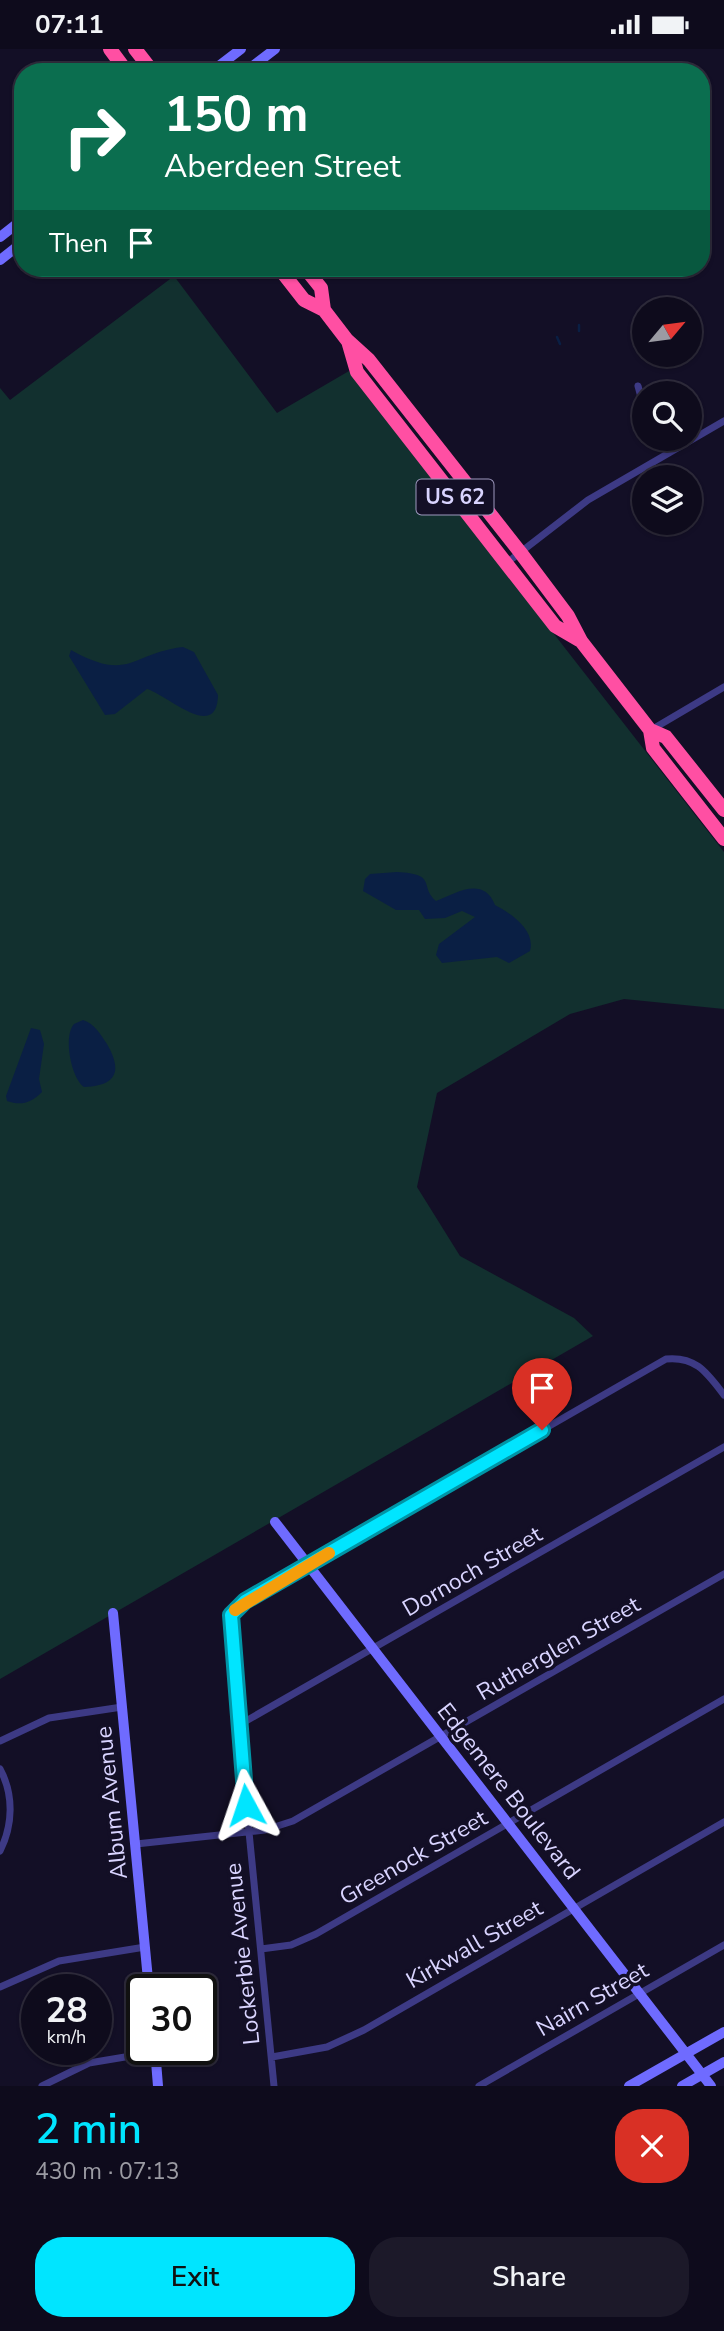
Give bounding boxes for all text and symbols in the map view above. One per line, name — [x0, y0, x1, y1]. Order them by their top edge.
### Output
text: 07:11 — [35, 7, 104, 42]
text: 150 m — [164, 81, 308, 148]
icon: right — [49, 91, 140, 182]
text: Aberdeen Street — [164, 145, 401, 188]
icon: arrive — [122, 224, 160, 262]
text: Then — [49, 226, 108, 261]
north arrow — [632, 297, 702, 367]
map controls — [632, 297, 702, 535]
button: search — [632, 381, 702, 451]
button: layers — [632, 465, 702, 535]
road number: US 62 — [416, 479, 494, 515]
pin — [512, 1358, 572, 1430]
icon: arrive — [523, 1369, 561, 1407]
street label: Dornoch Street — [397, 1518, 549, 1624]
street label: Rutherglen Street — [471, 1589, 646, 1708]
street label: Edgemere Boulevard — [430, 1697, 587, 1886]
street label: Album Avenue — [88, 1725, 135, 1881]
position arrow — [209, 1768, 283, 1842]
street label: Greenock Street — [334, 1802, 494, 1912]
street label: Lockerbie Avenue — [218, 1861, 267, 2046]
street label: Kirkwall Street — [400, 1892, 549, 1996]
street label: Nairn Street — [531, 1954, 655, 2044]
speed limit sign: 30 — [126, 1974, 217, 2065]
text: 28 — [45, 1987, 88, 2034]
text: km/h — [47, 2025, 86, 2049]
text: 2 min — [35, 2101, 142, 2158]
button: close — [615, 2109, 689, 2183]
text: 430 m · 07:13 — [35, 2156, 180, 2187]
button: Exit — [35, 2237, 355, 2317]
button: Share — [369, 2237, 689, 2317]

